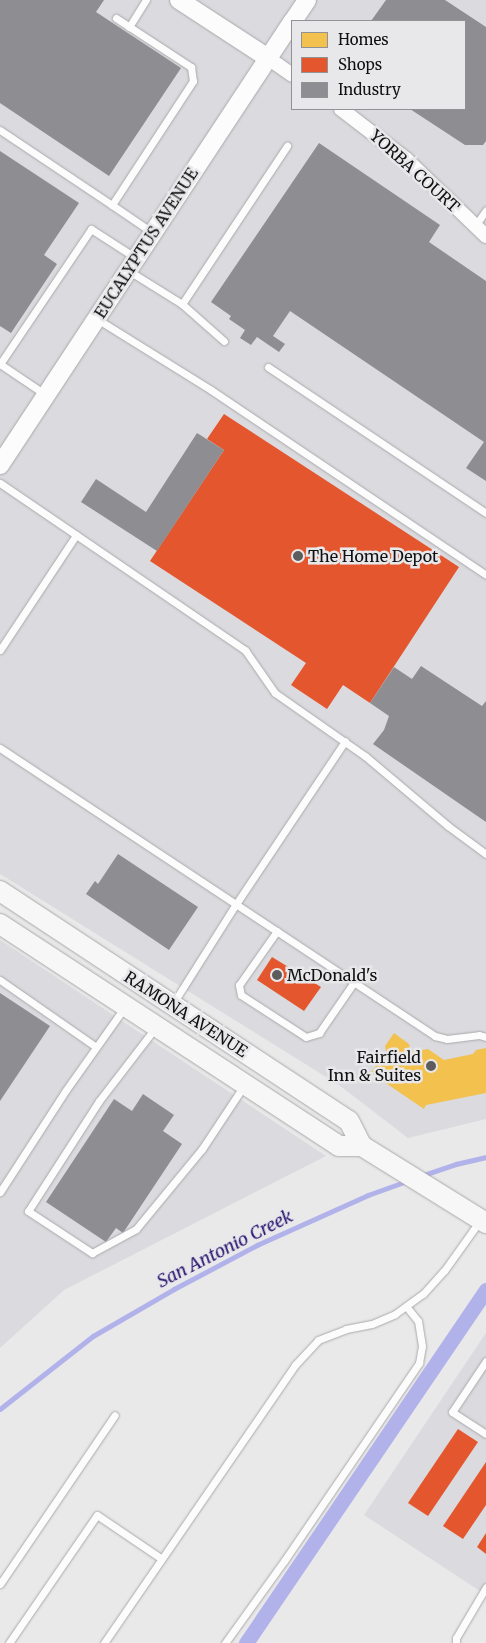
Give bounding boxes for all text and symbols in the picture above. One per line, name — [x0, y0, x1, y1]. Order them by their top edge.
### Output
legend — [291, 20, 466, 110]
text: Homes — [338, 30, 389, 49]
text: Shops — [338, 55, 382, 74]
text: Industry — [338, 80, 401, 99]
street label: YORBA COURT — [366, 126, 464, 216]
street label: EUCALYPTUS AVENUE — [90, 164, 202, 322]
place label: The Home Depot — [308, 546, 438, 566]
marker: The Home Depot — [292, 550, 304, 562]
place label: McDonald's — [287, 965, 377, 985]
street label: RAMONA AVENUE — [121, 967, 251, 1061]
marker: McDonald's — [271, 969, 283, 981]
place label: Fairfield Inn & Suites — [328, 1047, 421, 1085]
marker: Fairfield Inn & Suites — [425, 1060, 437, 1072]
water label: San Antonio Creek — [154, 1205, 296, 1293]

